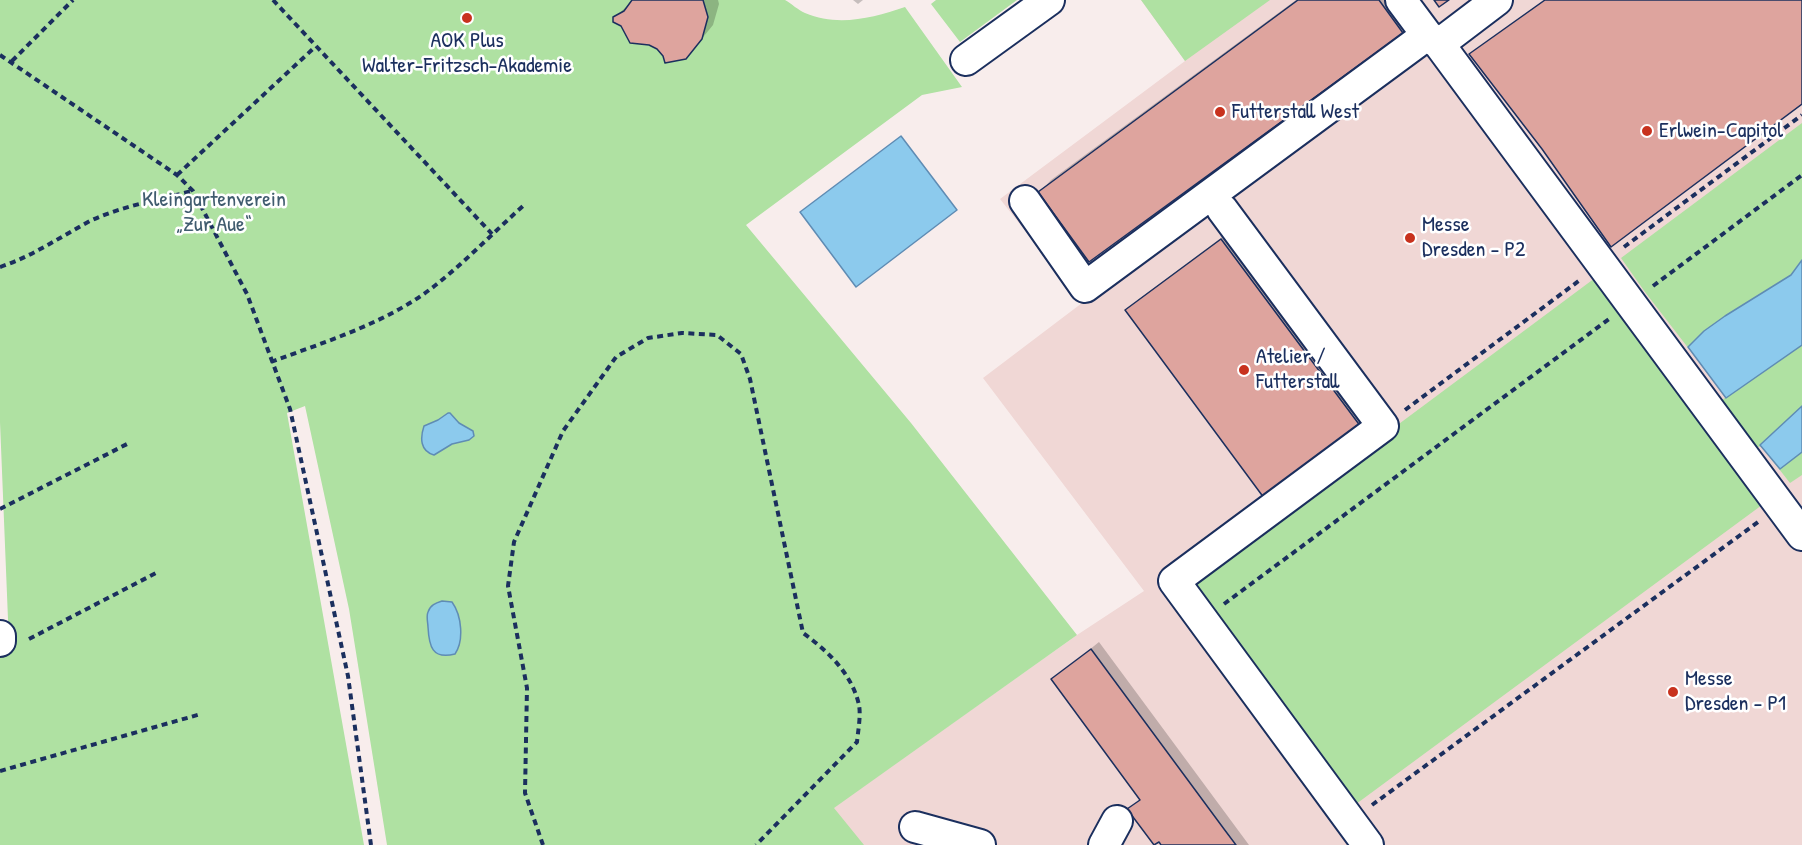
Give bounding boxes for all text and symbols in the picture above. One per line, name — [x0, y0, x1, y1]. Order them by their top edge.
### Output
marker: AOK Plus Walter-Fritzsch-Akademie — [460, 11, 474, 25]
place label: AOK Plus Walter-Fritzsch-Akademie — [362, 28, 572, 80]
place label: Futterstall West — [1232, 99, 1359, 125]
marker: Futterstall West — [1213, 105, 1227, 119]
place label: Erlwein-Capitol — [1659, 118, 1783, 144]
marker: Erlwein-Capitol — [1640, 124, 1654, 138]
park label: Kleingartenverein „Zur Aue“ — [142, 187, 286, 238]
place label: Messe Dresden - P2 — [1422, 212, 1525, 264]
marker: Messe Dresden - P2 — [1403, 231, 1417, 245]
place label: Atelier / Futterstall — [1256, 344, 1340, 396]
marker: Atelier / Futterstall — [1237, 363, 1251, 377]
place label: Messe Dresden - P1 — [1685, 666, 1786, 718]
marker: Messe Dresden - P1 — [1666, 685, 1680, 699]

